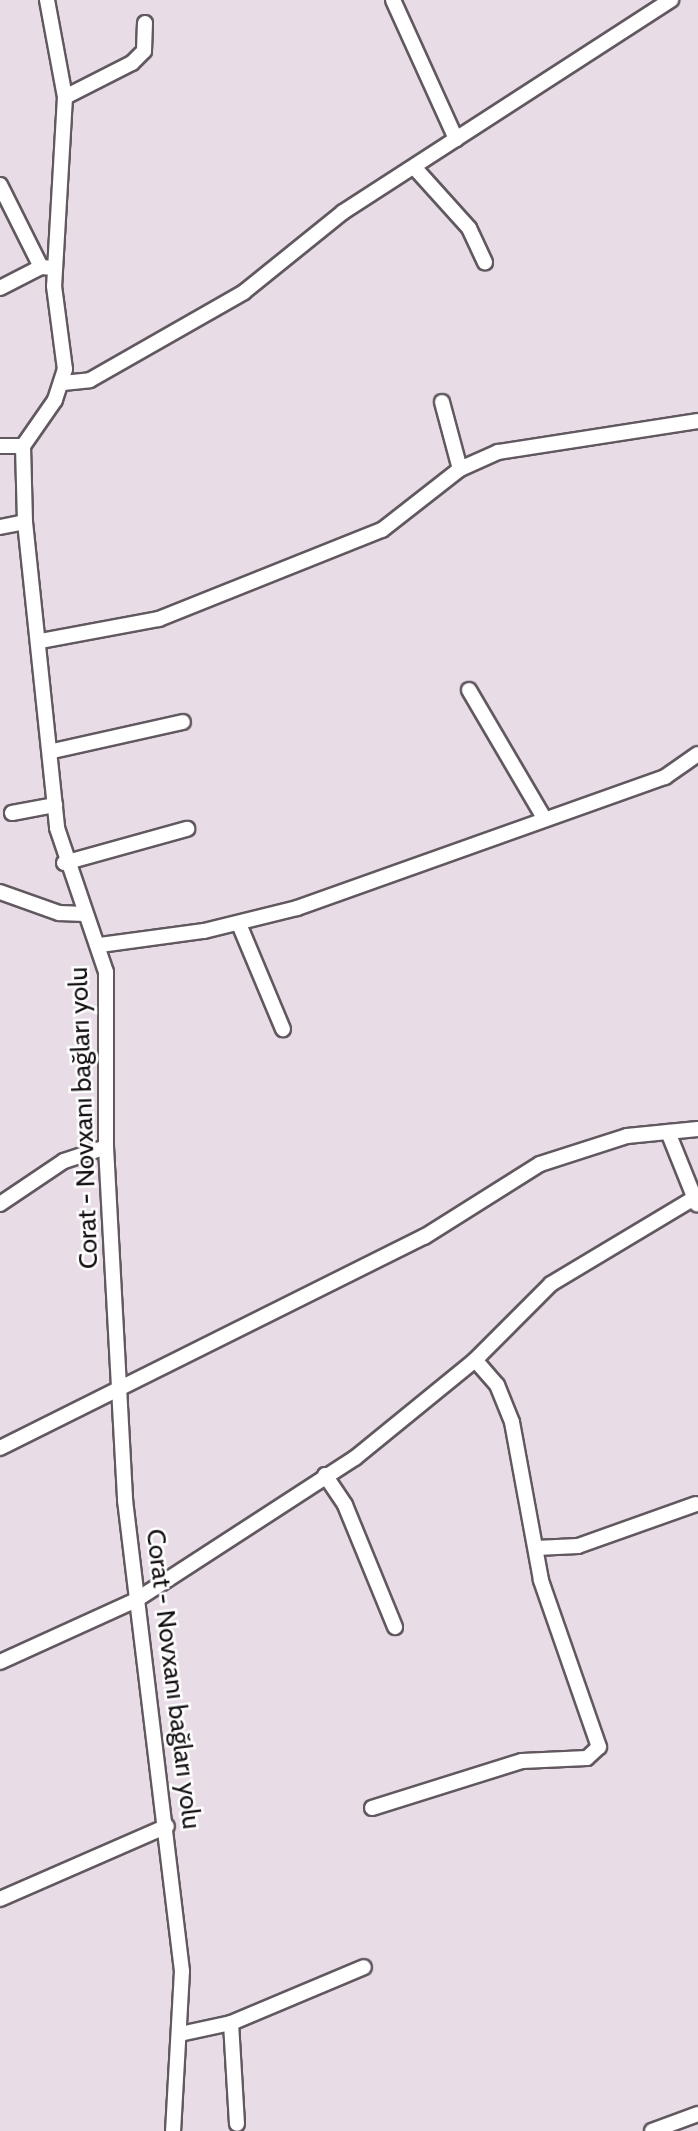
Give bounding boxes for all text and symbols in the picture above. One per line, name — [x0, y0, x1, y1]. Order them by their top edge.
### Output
street label: Corat - Novxanı bağları yolu — [63, 967, 105, 1269]
street label: Corat - Novxanı bağları yolu — [139, 1527, 207, 1831]

